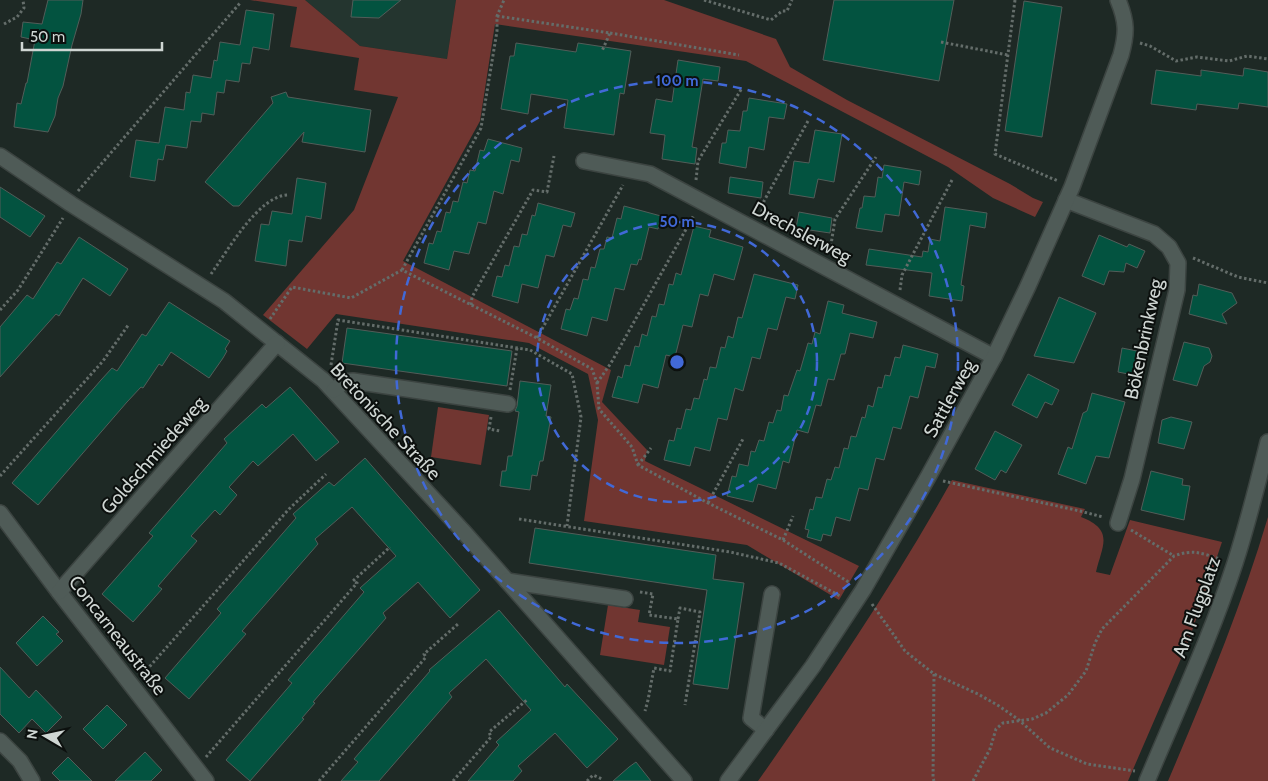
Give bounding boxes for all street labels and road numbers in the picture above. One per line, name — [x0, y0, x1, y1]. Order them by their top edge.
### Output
street label: Drechslerweg — [748, 197, 856, 268]
street label: Bökenbrinkweg — [1119, 276, 1168, 402]
street label: Sattlerweg — [919, 355, 981, 441]
street label: Bretonische Straße — [325, 358, 446, 485]
street label: Goldschmiedeweg — [96, 391, 211, 519]
street label: Am Flugplatz — [1168, 553, 1225, 661]
street label: Concarneaustraße — [64, 571, 172, 700]

